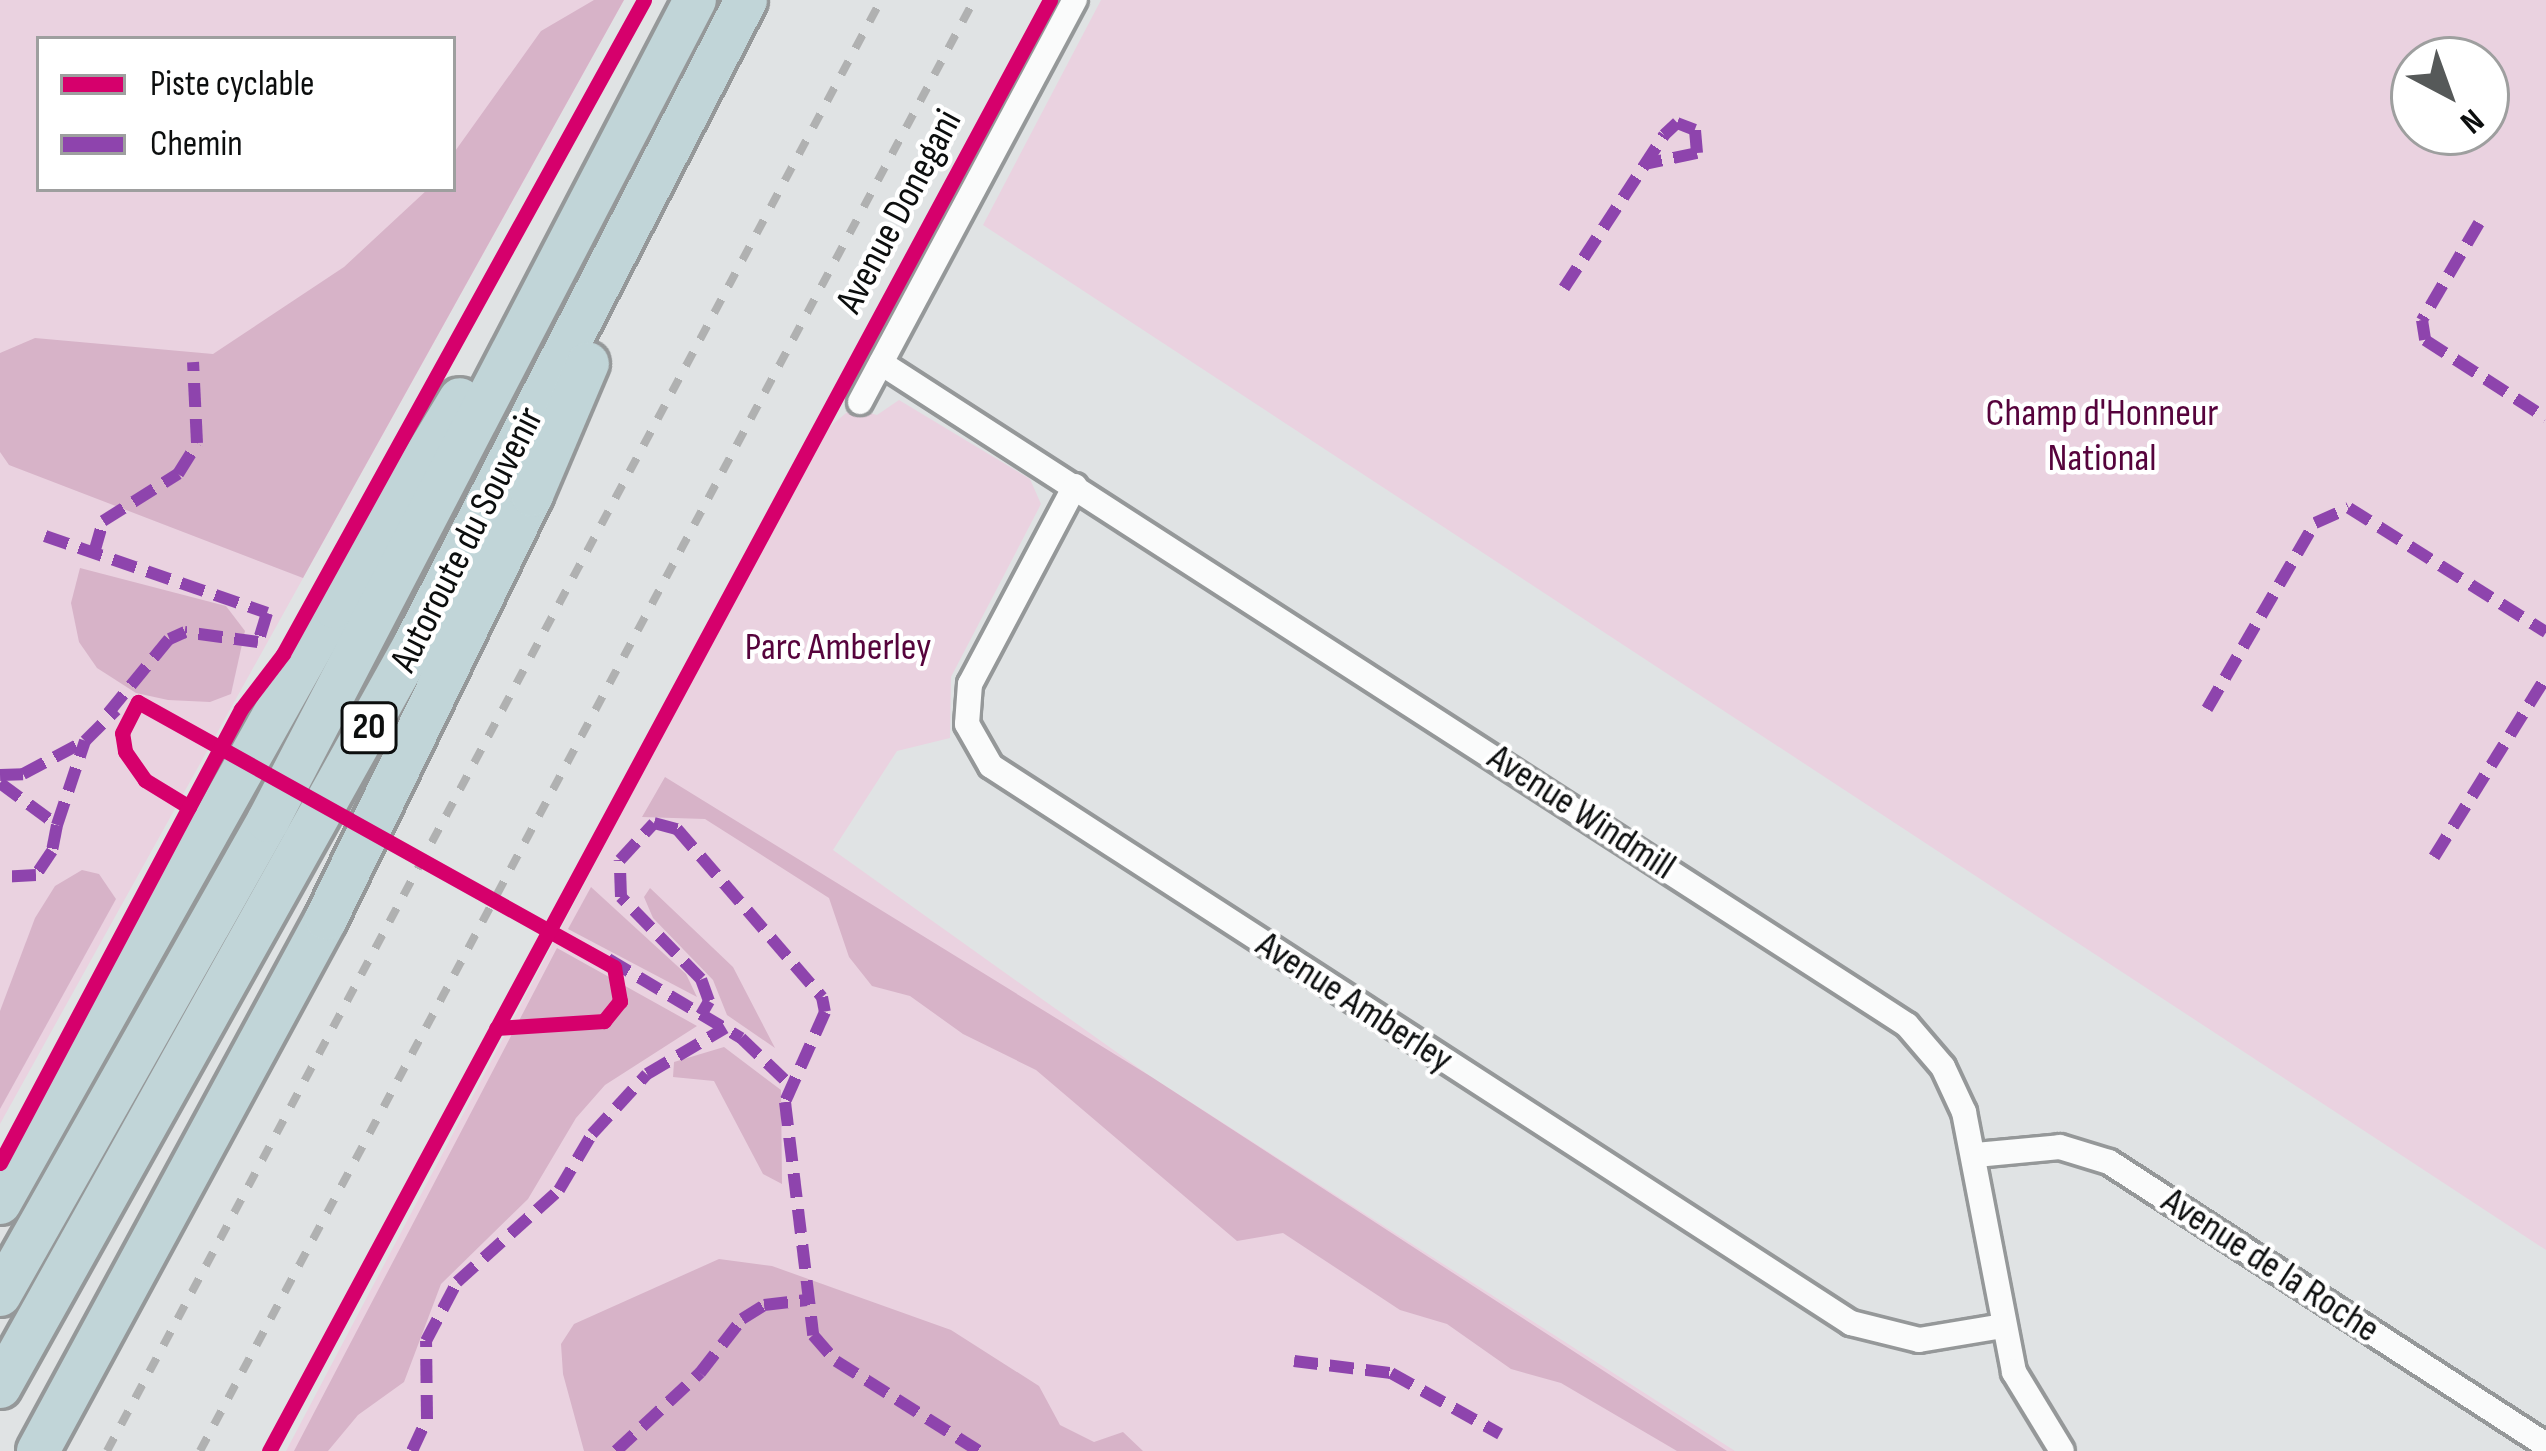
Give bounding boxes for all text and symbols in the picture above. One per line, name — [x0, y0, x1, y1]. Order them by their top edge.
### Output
legend — [36, 36, 456, 192]
north arrow — [2390, 36, 2510, 156]
text: Piste cyclable — [150, 63, 315, 106]
text: N — [2452, 100, 2491, 142]
street label: Avenue Donegani — [827, 102, 973, 322]
text: Chemin — [150, 123, 243, 166]
park label: Champ d'Honneur National — [1986, 392, 2218, 483]
street label: Autoroute du Souvenir — [381, 400, 555, 680]
park label: Parc Amberley — [745, 625, 931, 671]
road number: 20 — [339, 698, 399, 758]
street label: Avenue Windmill — [1479, 735, 1683, 891]
street label: Avenue Amberley — [1247, 922, 1461, 1084]
street label: Avenue de la Roche — [2152, 1178, 2388, 1354]

